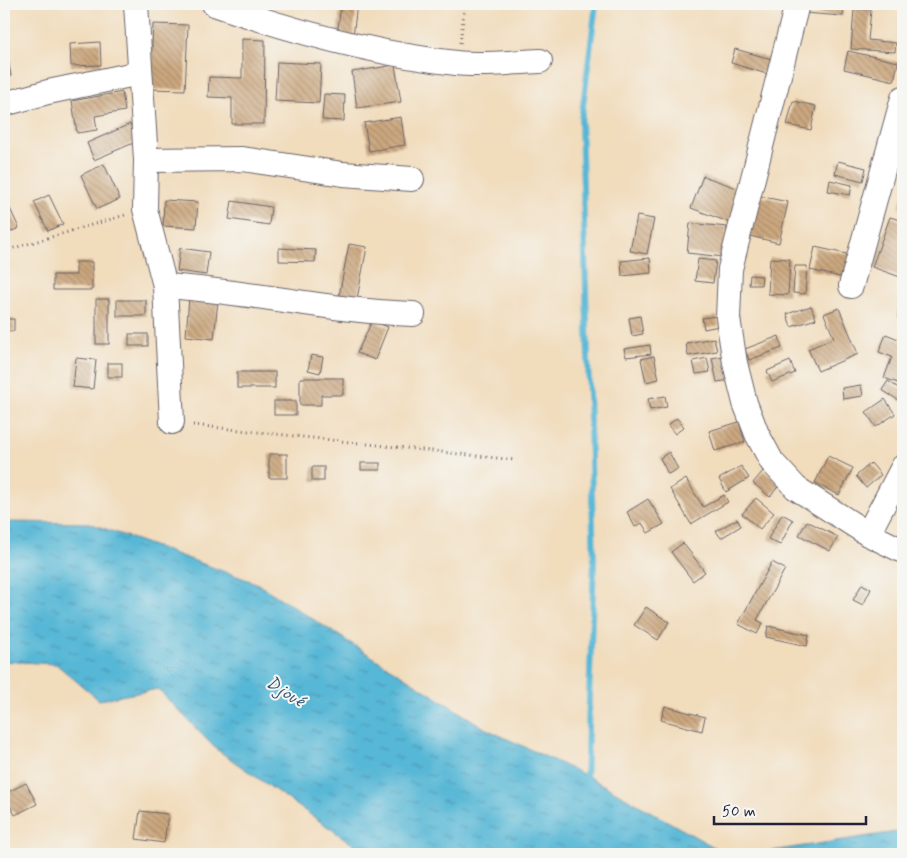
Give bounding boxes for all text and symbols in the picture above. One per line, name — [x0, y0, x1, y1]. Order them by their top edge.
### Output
water label: Djoué — [261, 671, 311, 715]
scale bar — [714, 793, 867, 825]
text: 50 m — [722, 802, 756, 822]

